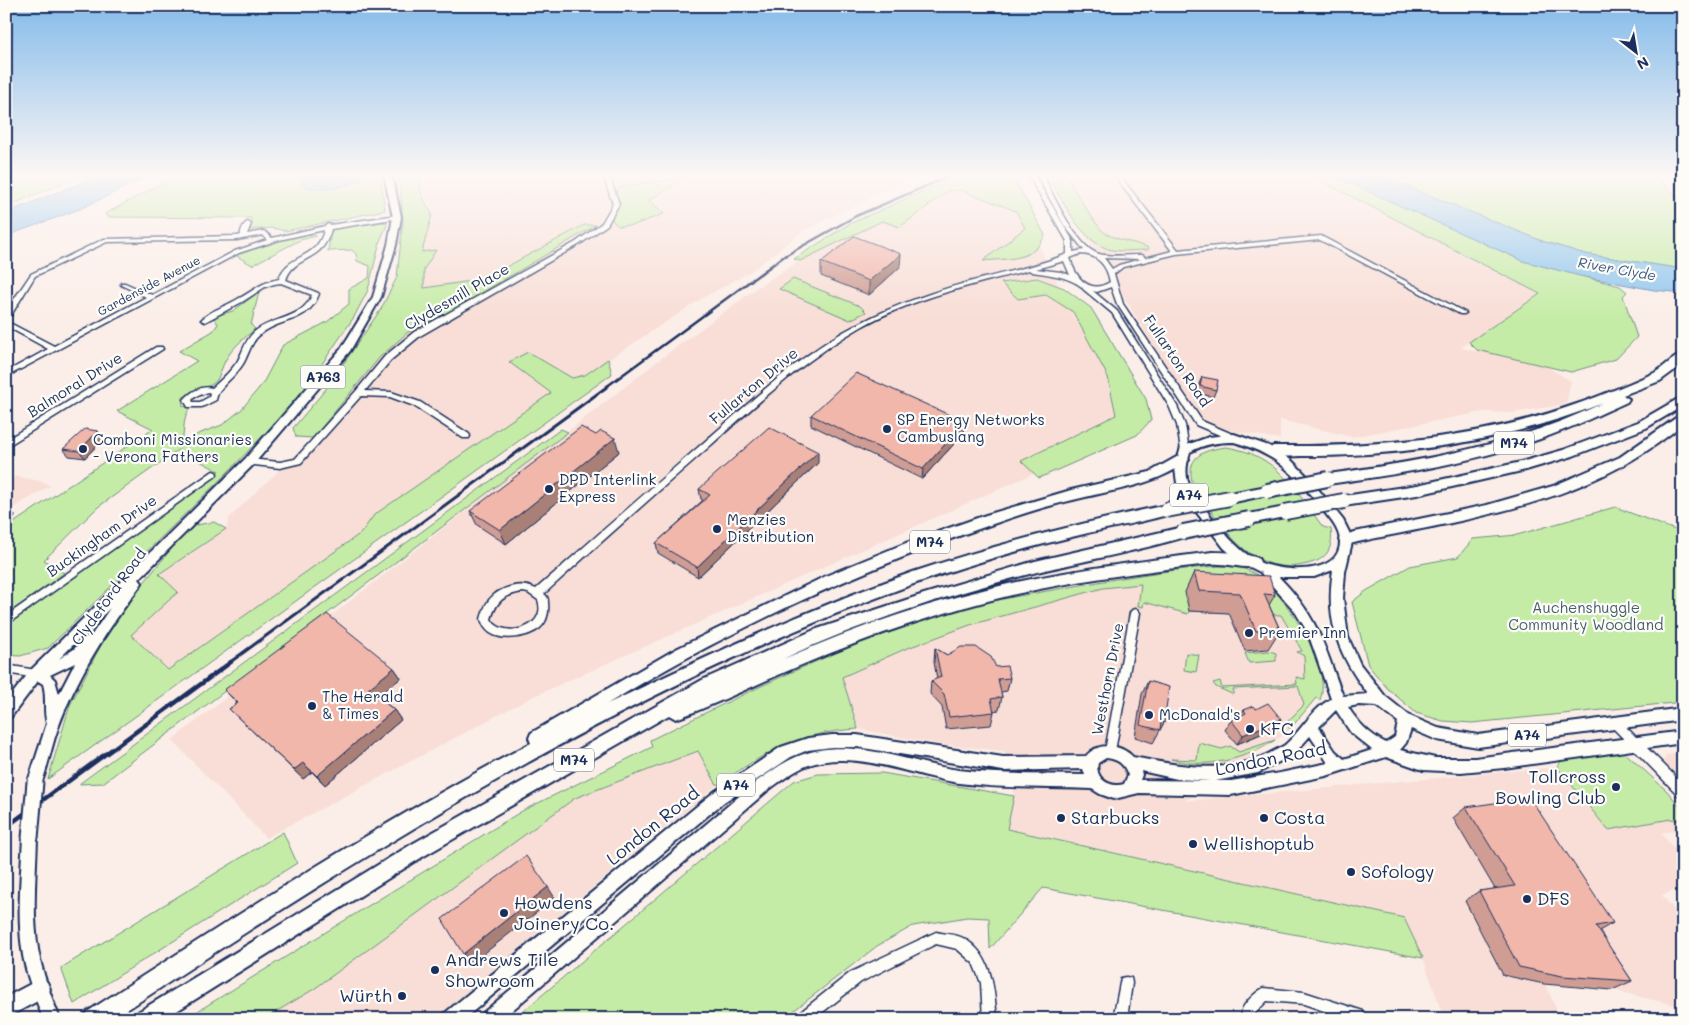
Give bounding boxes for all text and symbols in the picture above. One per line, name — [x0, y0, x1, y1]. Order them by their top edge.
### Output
north arrow — [1612, 28, 1662, 78]
text: N — [1633, 53, 1652, 74]
street label: Gardenside Avenue — [94, 251, 203, 319]
water label: River Clyde — [1576, 252, 1658, 285]
street label: Clydesmill Place — [401, 258, 512, 334]
street label: Fullarton Road — [1140, 311, 1216, 410]
street label: Fullarton Drive — [705, 342, 802, 428]
street label: Balmoral Drive — [23, 347, 126, 421]
road number: A763 — [300, 366, 346, 388]
place label: SP Energy Networks Cambuslang — [897, 409, 1045, 446]
marker: SP Energy Networks Cambuslang — [881, 423, 893, 435]
place label: Comboni Missionaries - Verona Fathers — [93, 429, 252, 466]
road number: M74 — [1494, 432, 1534, 454]
marker: Comboni Missionaries - Verona Fathers — [77, 443, 89, 455]
place label: DPD Interlink Express — [559, 469, 657, 506]
marker: DPD Interlink Express — [543, 483, 555, 495]
road number: A74 — [1170, 484, 1208, 506]
street label: Buckingham Drive — [42, 490, 160, 581]
place label: Menzies Distribution — [727, 509, 814, 546]
marker: Menzies Distribution — [711, 523, 723, 535]
road number: M74 — [910, 530, 950, 554]
street label: Clydeford Road — [66, 544, 150, 649]
park label: Auchenshuggle Community Woodland — [1508, 597, 1664, 634]
street label: Westhorn Drive — [1086, 621, 1128, 737]
place label: Premier Inn — [1259, 622, 1346, 642]
marker: Premier Inn — [1243, 627, 1255, 639]
place label: The Herald & Times — [322, 686, 403, 723]
marker: The Herald & Times — [306, 700, 318, 712]
place label: McDonald's — [1159, 704, 1241, 724]
marker: McDonald's — [1143, 709, 1155, 721]
place label: KFC — [1260, 716, 1294, 740]
marker: KFC — [1244, 723, 1256, 735]
road number: A74 — [1508, 724, 1546, 746]
street label: London Road — [1213, 735, 1328, 781]
road number: M74 — [554, 748, 594, 772]
place label: Tollcross Bowling Club — [1495, 764, 1606, 809]
road number: A74 — [717, 774, 755, 796]
street label: London Road — [601, 780, 704, 870]
marker: Tollcross Bowling Club — [1610, 781, 1622, 793]
place label: Starbucks — [1071, 805, 1160, 829]
place label: Costa — [1274, 805, 1325, 829]
marker: Starbucks — [1055, 812, 1067, 824]
marker: Costa — [1258, 812, 1270, 824]
place label: Wellishoptub — [1203, 831, 1314, 855]
marker: Wellishoptub — [1187, 838, 1199, 850]
place label: Sofology — [1361, 859, 1435, 883]
marker: Sofology — [1345, 866, 1357, 878]
place label: DFS — [1537, 886, 1570, 910]
place label: Howdens Joinery Co. — [514, 890, 614, 935]
marker: DFS — [1521, 893, 1533, 905]
marker: Howdens Joinery Co. — [498, 907, 510, 919]
place label: Andrews Tile Showroom — [445, 947, 559, 992]
marker: Andrews Tile Showroom — [429, 964, 441, 976]
place label: Würth — [339, 983, 392, 1007]
marker: Würth — [396, 990, 408, 1002]

